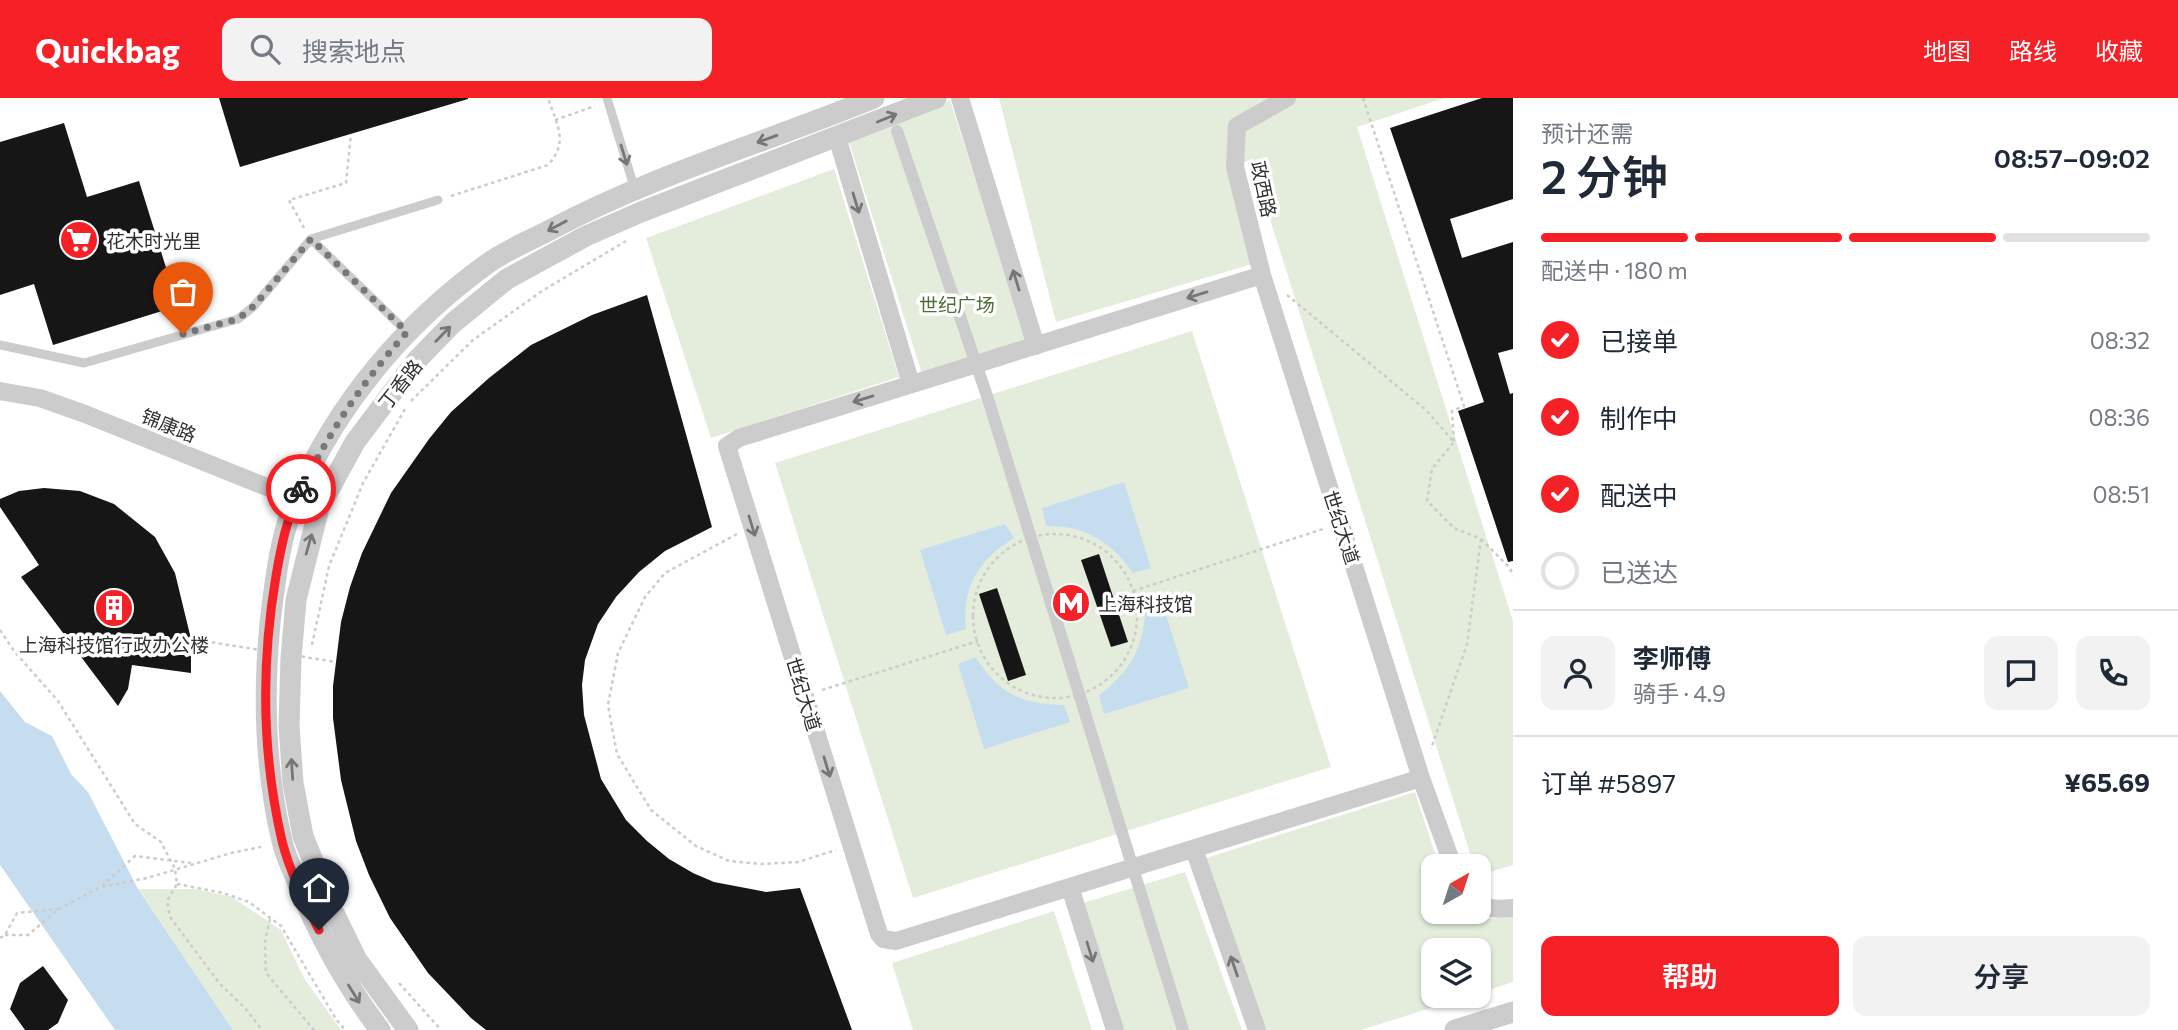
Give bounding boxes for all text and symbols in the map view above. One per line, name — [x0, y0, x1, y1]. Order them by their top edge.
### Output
search box — [222, 18, 712, 81]
text: Quickbag — [35, 29, 180, 70]
icon: search — [246, 30, 284, 68]
text: 搜索地点 — [302, 35, 406, 66]
text: 地图 — [1923, 36, 1971, 65]
text: 路线 — [2009, 36, 2057, 65]
text: 收藏 — [2095, 36, 2143, 65]
one-way arrow — [875, 110, 897, 123]
text: 预计还需 — [1541, 119, 1633, 147]
one-way arrow — [757, 134, 779, 146]
text: 08:57–09:02 — [1994, 142, 2150, 173]
one-way arrow — [619, 144, 632, 166]
text: 2 分钟 — [1541, 147, 1668, 203]
street label: 政西路 — [1247, 159, 1281, 219]
one-way arrow — [851, 192, 864, 214]
supermarket icon: 花木时光里 — [58, 219, 100, 261]
one-way arrow — [547, 220, 568, 233]
place label: 花木时光里 — [106, 229, 201, 252]
text: 配送中 · 180 m — [1541, 256, 1688, 284]
pin — [153, 262, 213, 334]
one-way arrow — [1008, 270, 1021, 292]
icon: bag — [164, 273, 202, 311]
one-way arrow — [1186, 290, 1208, 303]
park label: 世纪广场 — [919, 293, 995, 316]
icon: check — [1541, 321, 1579, 359]
one-way arrow — [434, 325, 451, 342]
text: 已接单 — [1600, 325, 1678, 356]
text: 08:32 — [2090, 326, 2150, 354]
street label: 丁香路 — [373, 354, 427, 414]
one-way arrow — [852, 394, 874, 407]
icon: check — [1541, 398, 1579, 436]
text: 制作中 — [1600, 402, 1678, 433]
text: 08:36 — [2089, 403, 2150, 431]
street label: 锦康路 — [138, 404, 200, 446]
courier — [266, 454, 336, 524]
icon: bike — [282, 470, 320, 508]
icon: check — [1541, 475, 1579, 513]
text: 配送中 — [1600, 479, 1678, 510]
text: 08:51 — [2093, 480, 2150, 508]
street label: 世纪大道 — [1319, 487, 1365, 567]
one-way arrow — [747, 514, 760, 536]
one-way arrow — [303, 533, 316, 555]
text: 已送达 — [1600, 556, 1678, 587]
metro station icon: 上海科技馆 — [1050, 582, 1092, 624]
building icon: 上海科技馆行政办公楼 — [93, 587, 135, 629]
place label: 上海科技馆 — [1098, 592, 1193, 615]
place label: 上海科技馆行政办公楼 — [19, 633, 209, 656]
button: person — [1541, 636, 1615, 710]
button: chat — [1984, 636, 2058, 710]
button: phone — [2076, 636, 2150, 710]
text: 李师傅 — [1633, 642, 1711, 673]
street label: 世纪大道 — [782, 654, 826, 734]
text: 骑手 · 4.9 — [1633, 679, 1726, 707]
one-way arrow — [821, 755, 834, 777]
one-way arrow — [285, 758, 298, 781]
text: ¥65.69 — [2064, 766, 2150, 797]
text: 订单 #5897 — [1541, 767, 1676, 798]
north arrow — [1421, 854, 1491, 924]
map controls — [1421, 854, 1491, 1008]
pin — [289, 858, 349, 930]
icon: home — [300, 869, 338, 907]
button: 帮助 — [1541, 936, 1839, 1016]
button: 分享 — [1853, 936, 2150, 1016]
button: layers — [1421, 938, 1491, 1008]
one-way arrow — [1085, 941, 1098, 963]
one-way arrow — [1227, 955, 1240, 977]
one-way arrow — [347, 983, 361, 1003]

